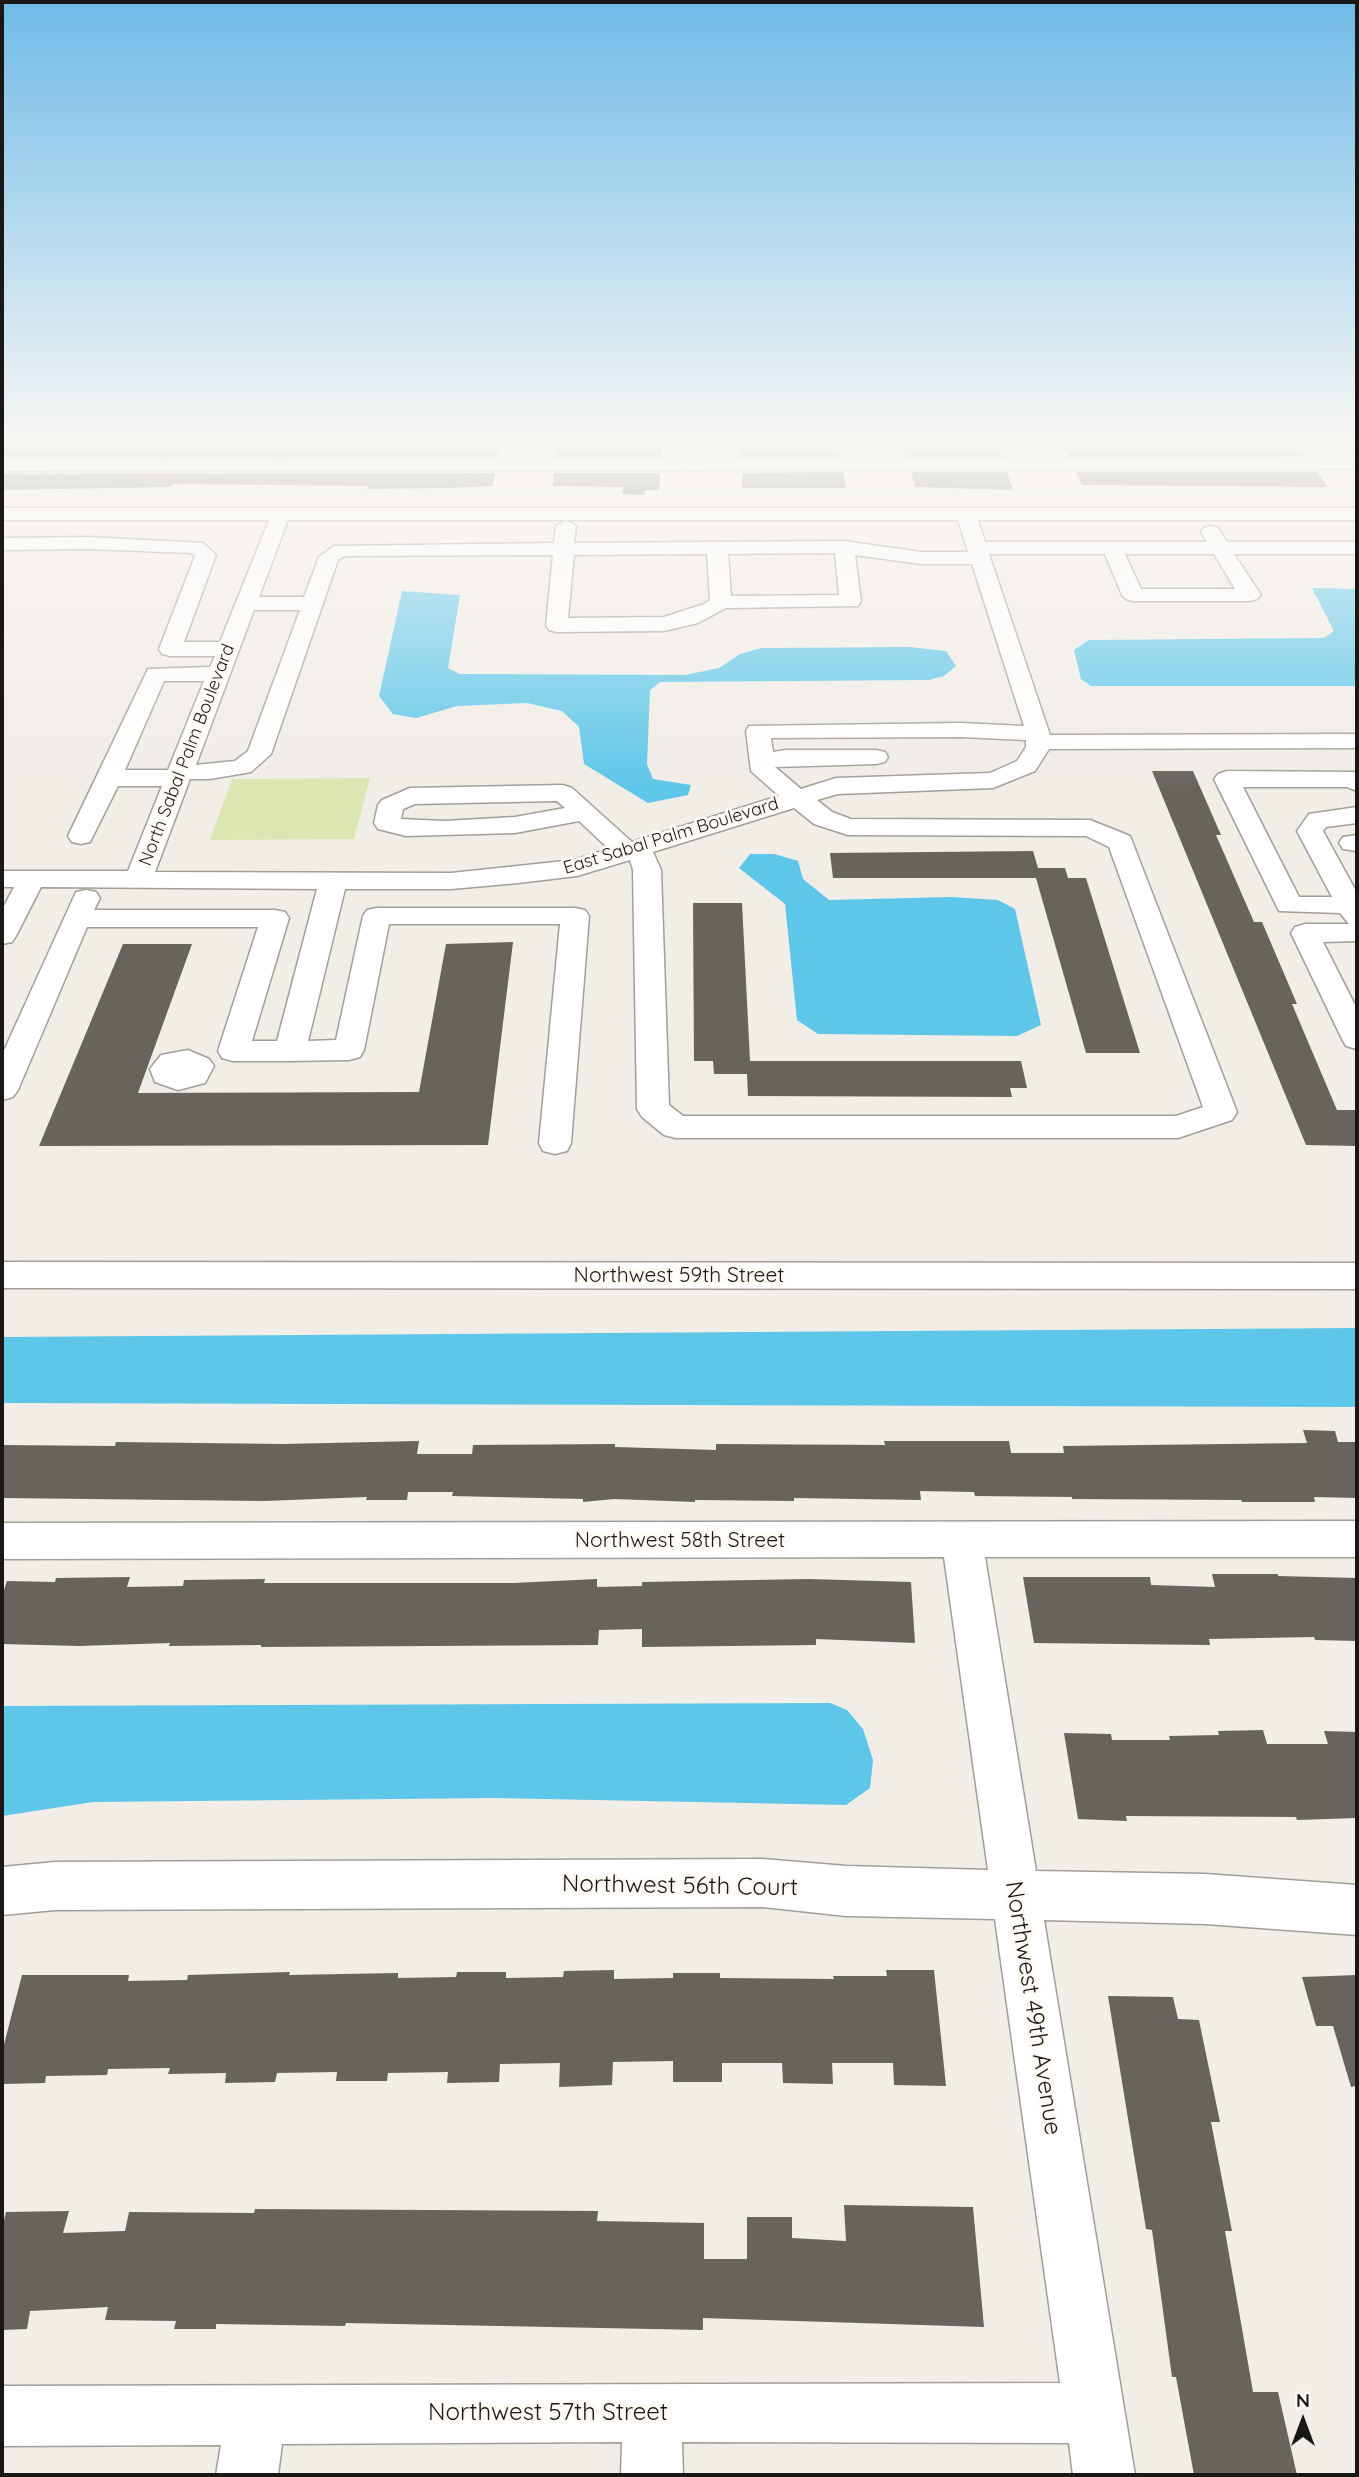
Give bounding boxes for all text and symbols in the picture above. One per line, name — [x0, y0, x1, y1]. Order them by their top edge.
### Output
street label: North Sabal Palm Boulevard — [135, 641, 239, 869]
street label: East Sabal Palm Boulevard — [561, 793, 781, 879]
street label: Northwest 59th Street — [574, 1263, 784, 1289]
street label: Northwest 58th Street — [575, 1528, 785, 1554]
street label: Northwest 56th Court — [562, 1870, 798, 1902]
street label: Northwest 49th Avenue — [999, 1879, 1067, 2137]
north arrow — [1268, 2386, 1338, 2456]
text: N — [1296, 2388, 1310, 2412]
street label: Northwest 57th Street — [428, 2399, 668, 2427]

